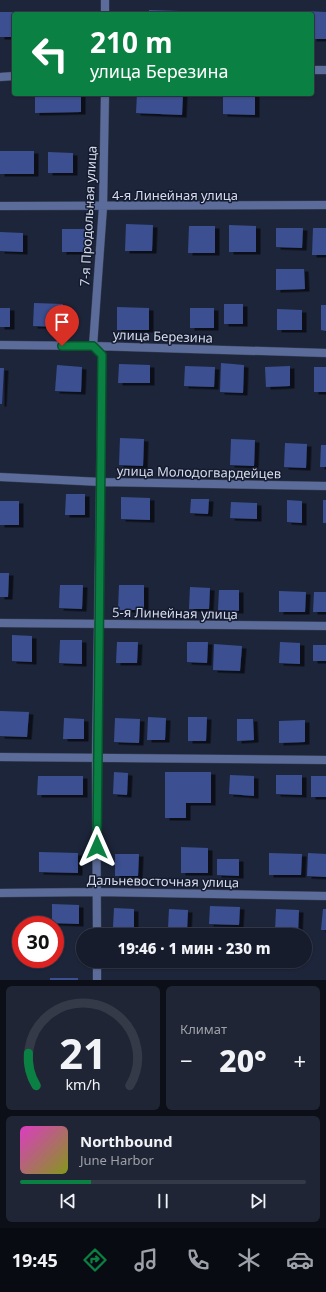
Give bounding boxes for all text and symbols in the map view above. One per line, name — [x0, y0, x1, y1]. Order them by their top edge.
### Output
text: 210 m — [90, 23, 173, 61]
icon: left — [24, 28, 76, 80]
text: улица Березина — [90, 59, 229, 83]
street label: 7-я Продольная улица — [75, 145, 101, 287]
street label: 4-я Линейная улица — [112, 186, 238, 204]
pin — [45, 305, 79, 346]
icon: arrive — [51, 311, 73, 333]
street label: улица Березина — [113, 325, 213, 347]
street label: улица Молодогвардейцев — [117, 462, 281, 482]
street label: 5-я Линейная улица — [112, 603, 238, 623]
position arrow — [76, 826, 118, 868]
street label: Дальневосточная улица — [87, 871, 239, 891]
speed limit sign: 30 — [12, 916, 64, 968]
text: 19:46 · 1 мин · 230 m — [117, 938, 271, 958]
text: Климат — [180, 1020, 227, 1038]
text: 21 — [59, 1025, 107, 1081]
text: 20° — [219, 1040, 267, 1081]
text: − — [180, 1045, 193, 1075]
text: + — [293, 1045, 306, 1075]
text: km/h — [65, 1075, 101, 1094]
text: Northbound — [80, 1131, 172, 1151]
text: June Harbor — [80, 1151, 154, 1169]
icon: previous — [57, 1190, 79, 1212]
icon: pause — [152, 1190, 174, 1212]
icon: next — [247, 1190, 269, 1212]
icon: directions — [81, 1246, 109, 1274]
icon: music — [132, 1246, 160, 1274]
icon: phone — [184, 1246, 212, 1274]
icon: climate — [235, 1246, 263, 1274]
icon: car — [286, 1246, 314, 1274]
text: 19:45 — [12, 1248, 58, 1272]

